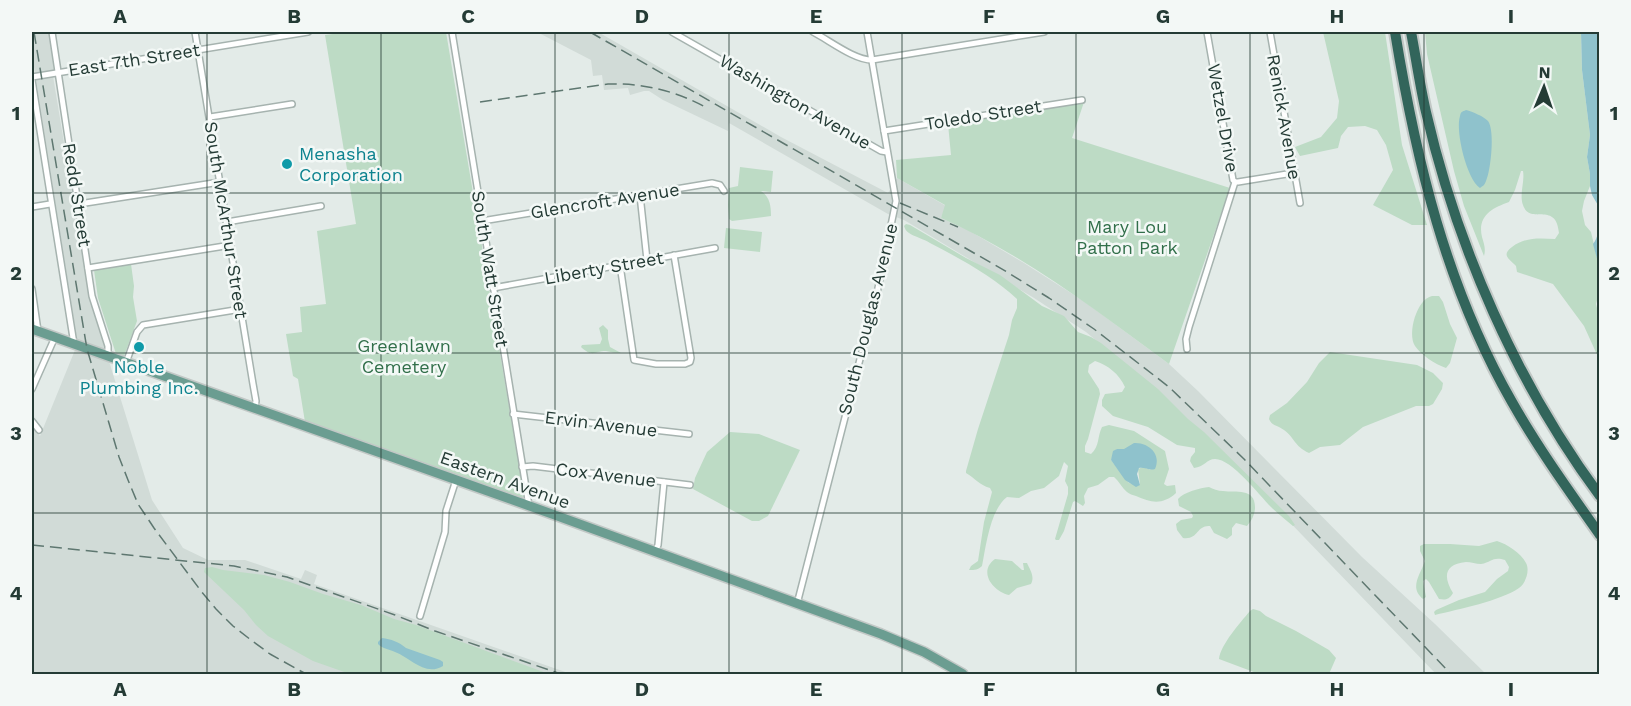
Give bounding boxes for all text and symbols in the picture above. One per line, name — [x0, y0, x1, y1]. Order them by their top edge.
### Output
text: A — [113, 4, 127, 28]
text: B — [287, 4, 301, 28]
text: C — [461, 4, 475, 28]
text: D — [635, 4, 649, 28]
text: E — [810, 4, 822, 28]
text: F — [983, 4, 995, 28]
text: G — [1156, 4, 1170, 28]
text: H — [1330, 4, 1344, 28]
text: I — [1508, 4, 1514, 28]
street label: East 7th Street — [66, 39, 202, 80]
street label: Washington Avenue — [716, 50, 875, 154]
street label: Renick Avenue — [1263, 53, 1306, 181]
north arrow — [1514, 57, 1574, 117]
street label: Wetzel Drive — [1204, 62, 1243, 174]
text: N — [1538, 63, 1551, 82]
street label: Toledo Street — [923, 95, 1043, 134]
text: 1 — [12, 101, 20, 125]
text: 1 — [1610, 101, 1618, 125]
street label: South McArthur Street — [201, 120, 253, 320]
street label: Redd Street — [59, 141, 96, 249]
place label: Menasha Corporation — [299, 143, 403, 185]
marker: Menasha Corporation — [280, 157, 294, 171]
street label: Glencroft Avenue — [529, 178, 681, 223]
street label: South Watt Street — [468, 189, 513, 349]
park label: Mary Lou Patton Park — [1076, 216, 1178, 258]
street label: South Douglas Avenue — [833, 221, 902, 417]
street label: Liberty Street — [543, 247, 666, 288]
text: 2 — [10, 261, 22, 285]
text: 2 — [1608, 261, 1620, 285]
park label: Greenlawn Cemetery — [357, 335, 451, 377]
marker: Noble Plumbing Inc. — [132, 340, 146, 354]
place label: Noble Plumbing Inc. — [80, 356, 198, 398]
street label: Ervin Avenue — [544, 406, 659, 441]
text: 3 — [10, 421, 22, 445]
text: 3 — [1608, 421, 1620, 445]
street label: Eastern Avenue — [437, 446, 573, 513]
street label: Cox Avenue — [555, 458, 658, 491]
text: 4 — [10, 581, 23, 605]
text: 4 — [1608, 581, 1621, 605]
text: A — [113, 677, 127, 701]
text: B — [287, 677, 301, 701]
text: C — [461, 677, 475, 701]
text: D — [635, 677, 649, 701]
text: E — [810, 677, 822, 701]
text: F — [983, 677, 995, 701]
text: G — [1156, 677, 1170, 701]
text: H — [1330, 677, 1344, 701]
text: I — [1508, 677, 1514, 701]

